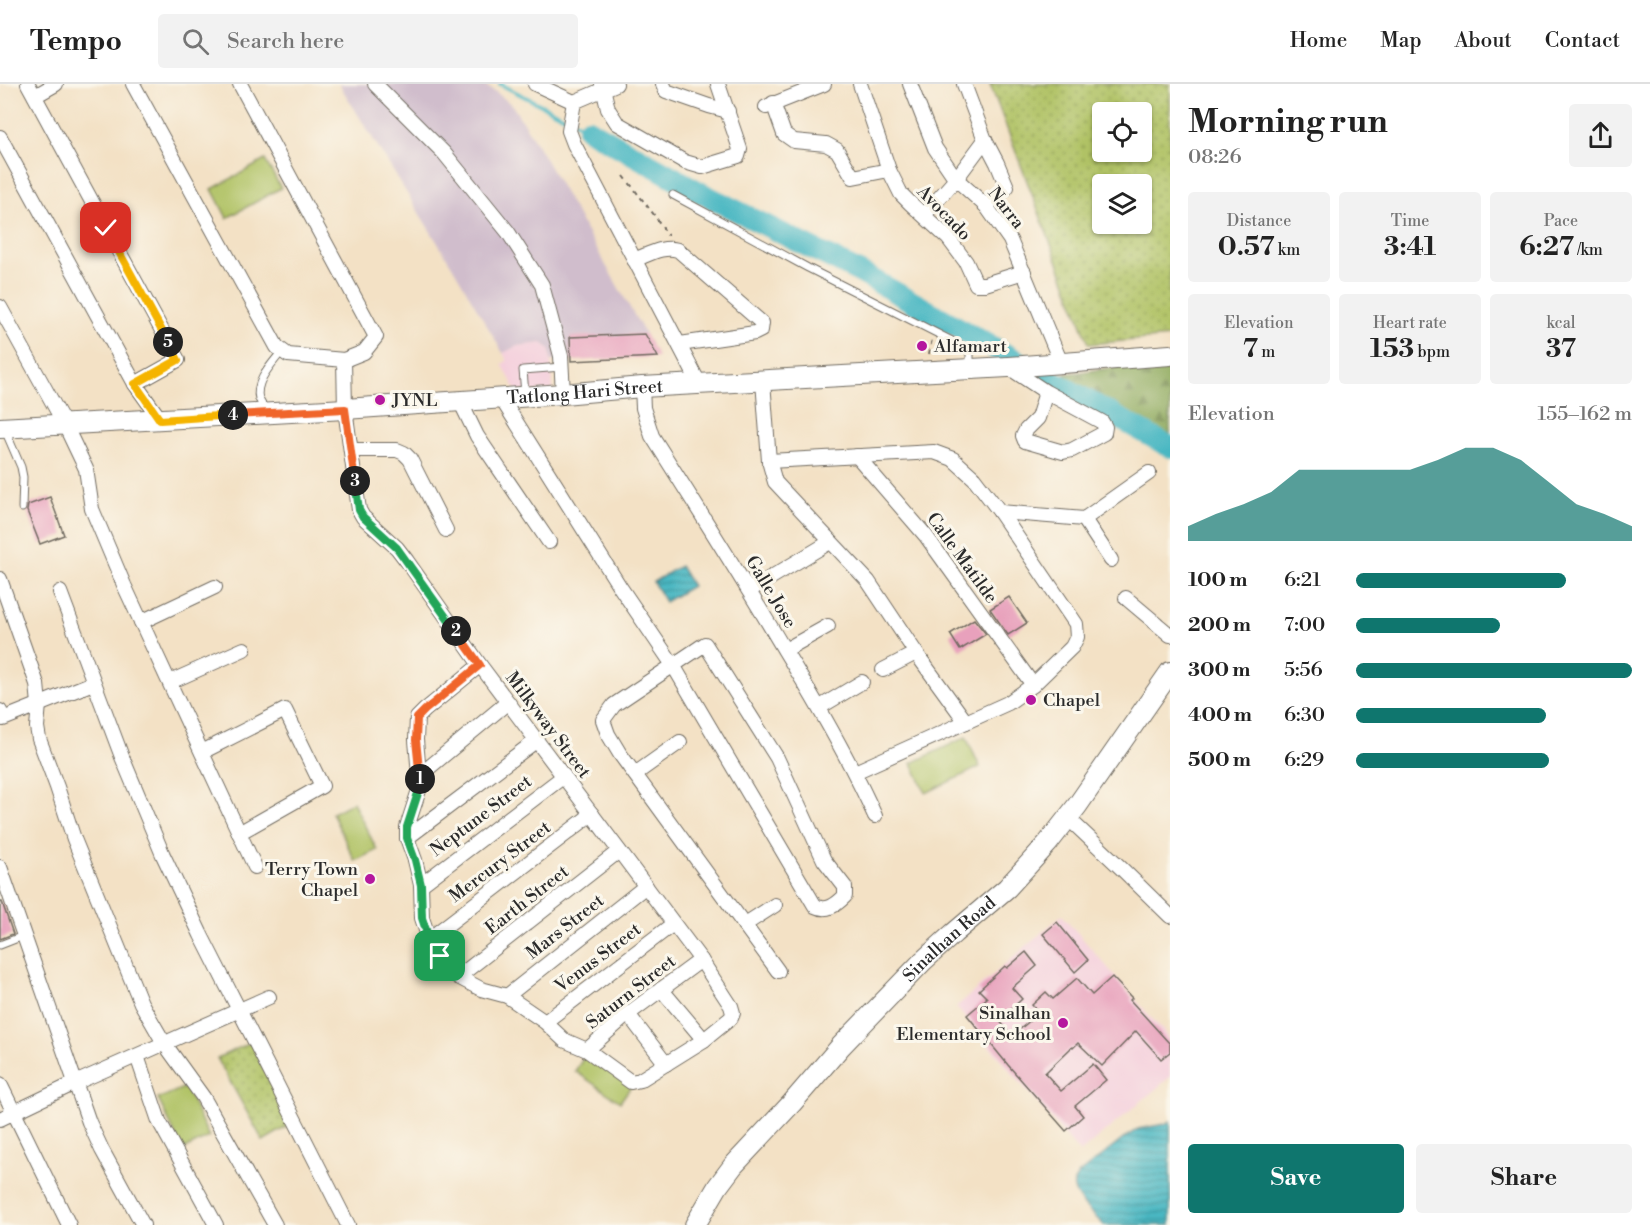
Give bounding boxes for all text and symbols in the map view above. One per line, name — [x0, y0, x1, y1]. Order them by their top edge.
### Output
search box — [158, 14, 578, 68]
text: Tempo — [30, 24, 122, 59]
icon: search — [179, 25, 212, 58]
text: Search here — [227, 28, 344, 55]
text: Home — [1290, 28, 1347, 54]
text: Map — [1380, 28, 1422, 54]
text: About — [1455, 28, 1512, 54]
text: Contact — [1545, 28, 1620, 54]
map controls — [1092, 102, 1152, 234]
button: locate — [1092, 102, 1152, 162]
text: Morning run — [1188, 102, 1388, 143]
button: share — [1569, 104, 1632, 167]
text: 08:26 — [1188, 145, 1242, 170]
button: layers — [1092, 174, 1152, 234]
street label: Avocado — [911, 180, 976, 246]
street label: Narra — [982, 182, 1030, 234]
pin — [80, 202, 131, 253]
icon: check — [89, 211, 122, 244]
text: Distance — [1227, 211, 1291, 231]
text: Time — [1391, 211, 1429, 231]
text: Pace — [1544, 211, 1578, 231]
text: 0.57 — [1218, 231, 1274, 263]
text: 3:41 — [1384, 231, 1436, 263]
text: 6:27 — [1519, 231, 1574, 263]
text: km — [1274, 240, 1300, 260]
text: /km — [1574, 240, 1603, 260]
text: Elevation — [1224, 313, 1294, 333]
text: Heart rate — [1373, 313, 1447, 333]
text: kcal — [1546, 313, 1576, 333]
pin: 5 — [153, 327, 183, 357]
text: 5 — [163, 332, 173, 352]
text: 7 — [1243, 333, 1258, 365]
text: 153 — [1370, 333, 1414, 365]
text: 37 — [1546, 333, 1576, 365]
place label: Alfamart — [933, 335, 1007, 358]
marker: Alfamart — [915, 339, 929, 353]
text: m — [1258, 342, 1275, 362]
text: bpm — [1414, 342, 1450, 362]
street label: Tatlong Hari Street — [506, 374, 664, 409]
place label: JYNL — [391, 389, 437, 412]
marker: JYNL — [373, 393, 387, 407]
pin: 4 — [218, 400, 248, 430]
text: Elevation — [1188, 402, 1275, 427]
text: 155–162 m — [1538, 402, 1632, 427]
text: 4 — [228, 405, 238, 425]
pin: 3 — [340, 466, 370, 496]
text: 3 — [350, 471, 360, 491]
street label: Calle Matilde — [921, 508, 1003, 608]
street label: Galle Jose — [740, 552, 802, 632]
text: 100 m — [1188, 568, 1247, 593]
text: 6:21 — [1284, 568, 1321, 593]
text: 200 m — [1188, 613, 1251, 638]
text: 7:00 — [1284, 613, 1325, 638]
pin: 2 — [441, 616, 471, 646]
text: 2 — [451, 621, 461, 641]
text: 300 m — [1188, 658, 1251, 683]
text: 5:56 — [1284, 658, 1323, 683]
street label: Milkyway Street — [500, 667, 596, 783]
place label: Chapel — [1043, 689, 1101, 712]
marker: Chapel — [1024, 693, 1038, 707]
text: 400 m — [1188, 703, 1252, 728]
text: 6:30 — [1284, 703, 1325, 728]
text: 500 m — [1188, 748, 1251, 773]
text: 6:29 — [1284, 748, 1324, 773]
pin: 1 — [405, 764, 435, 794]
text: 1 — [416, 769, 424, 789]
street label: Neptune Street — [425, 770, 537, 862]
street label: Mercury Street — [444, 816, 556, 908]
place label: Terry Town Chapel — [265, 858, 359, 902]
street label: Earth Street — [481, 860, 574, 940]
marker: Terry Town Chapel — [363, 872, 377, 886]
street label: Mars Street — [521, 889, 609, 965]
street label: Sinalhan Road — [898, 891, 1001, 987]
street label: Venus Street — [550, 918, 646, 998]
pin — [414, 930, 465, 981]
icon: arrive — [423, 939, 456, 972]
street label: Saturn Street — [582, 949, 681, 1034]
place label: Sinalhan Elementary School — [896, 1002, 1052, 1046]
marker: Sinalhan Elementary School — [1056, 1016, 1070, 1030]
button: Save — [1188, 1144, 1404, 1213]
button: Share — [1416, 1144, 1632, 1213]

